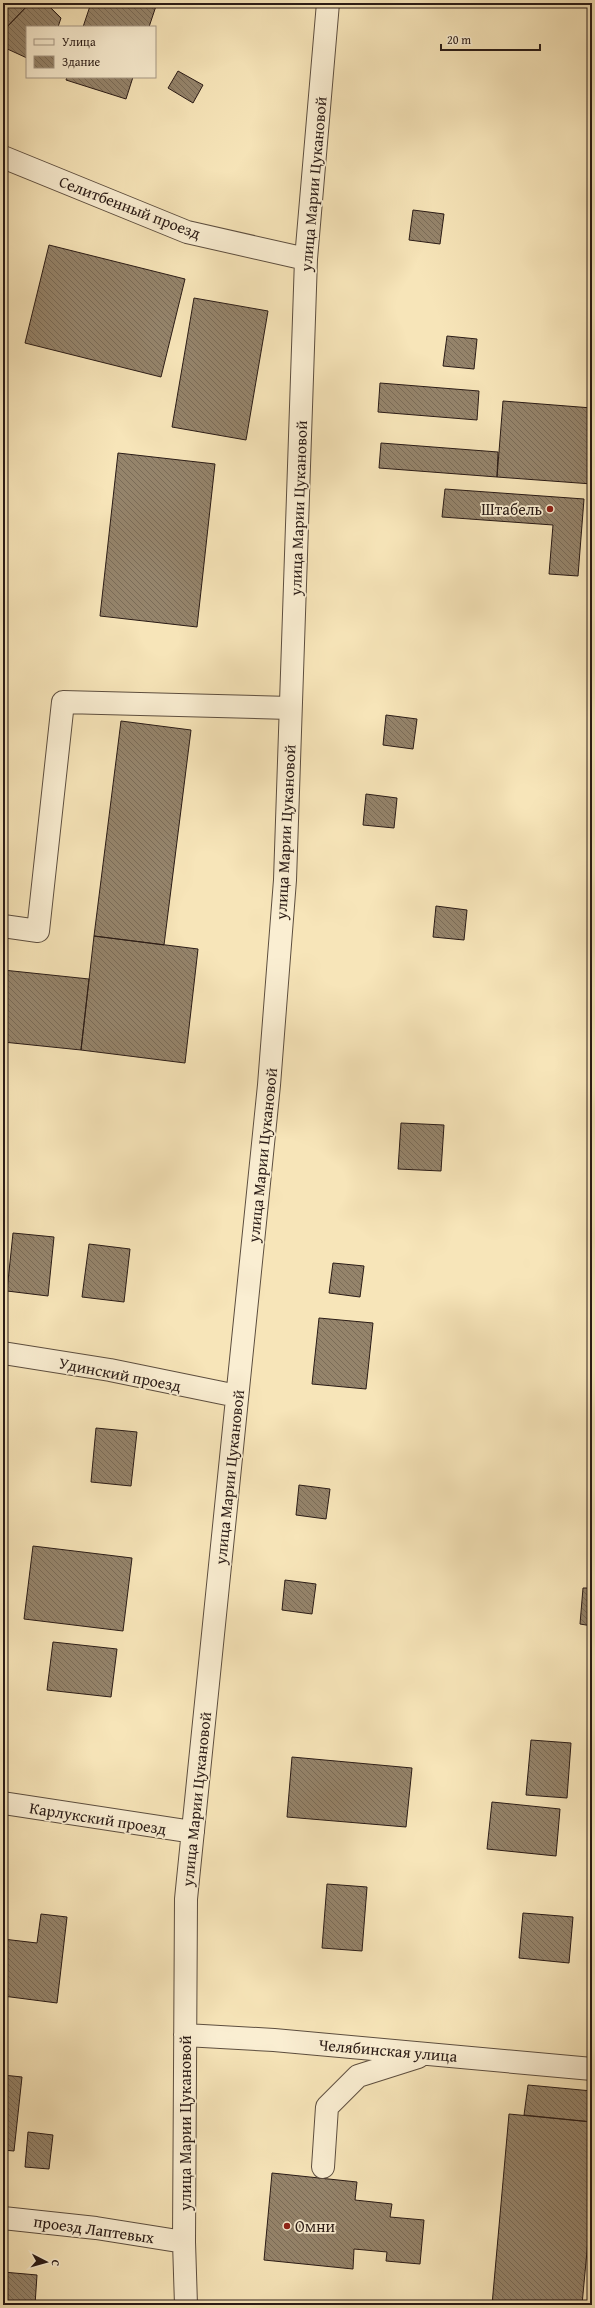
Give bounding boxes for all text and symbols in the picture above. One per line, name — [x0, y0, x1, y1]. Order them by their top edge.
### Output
legend — [26, 26, 156, 78]
scale bar — [441, 26, 540, 52]
text: 20 m — [447, 31, 471, 48]
text: Улица — [62, 33, 96, 50]
text: Здание — [62, 53, 101, 70]
street label: улица Марии Цукановой — [293, 95, 333, 273]
street label: Селитбенный проезд — [56, 169, 204, 245]
street label: улица Марии Цукановой — [283, 419, 313, 597]
place label: Штабель — [481, 497, 542, 521]
marker: Штабель — [545, 504, 555, 514]
street label: улица Марии Цукановой — [268, 743, 302, 921]
street label: улица Марии Цукановой — [241, 1066, 283, 1245]
street label: Удинский проезд — [57, 1350, 184, 1398]
street label: улица Марии Цукановой — [208, 1388, 250, 1567]
street label: улица Марии Цукановой — [175, 1710, 217, 1889]
street label: Карлукский проезд — [28, 1795, 169, 1841]
street label: Челябинская улица — [318, 2032, 459, 2068]
street label: улица Марии Цукановой — [173, 2035, 197, 2212]
street label: проезд Лаптевых — [32, 2209, 157, 2249]
place label: Омни — [295, 2214, 335, 2238]
marker: Омни — [282, 2221, 292, 2231]
north arrow — [26, 2242, 66, 2282]
text: С — [48, 2259, 64, 2267]

